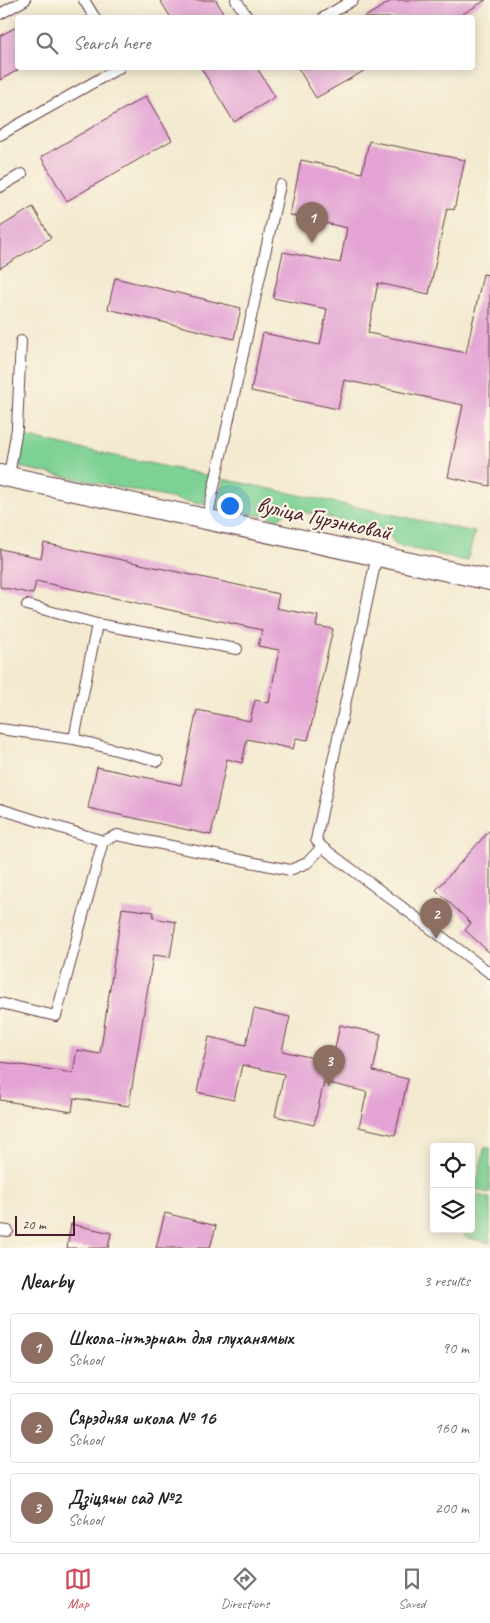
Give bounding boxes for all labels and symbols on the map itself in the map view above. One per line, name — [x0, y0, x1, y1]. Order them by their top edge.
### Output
pin: 1 — [296, 202, 328, 243]
street label: вуліца Гурэнковай — [254, 489, 396, 547]
your location — [217, 493, 243, 519]
pin: 2 — [420, 898, 452, 939]
pin: 3 — [313, 1045, 345, 1086]
scale bar — [15, 1213, 75, 1236]

